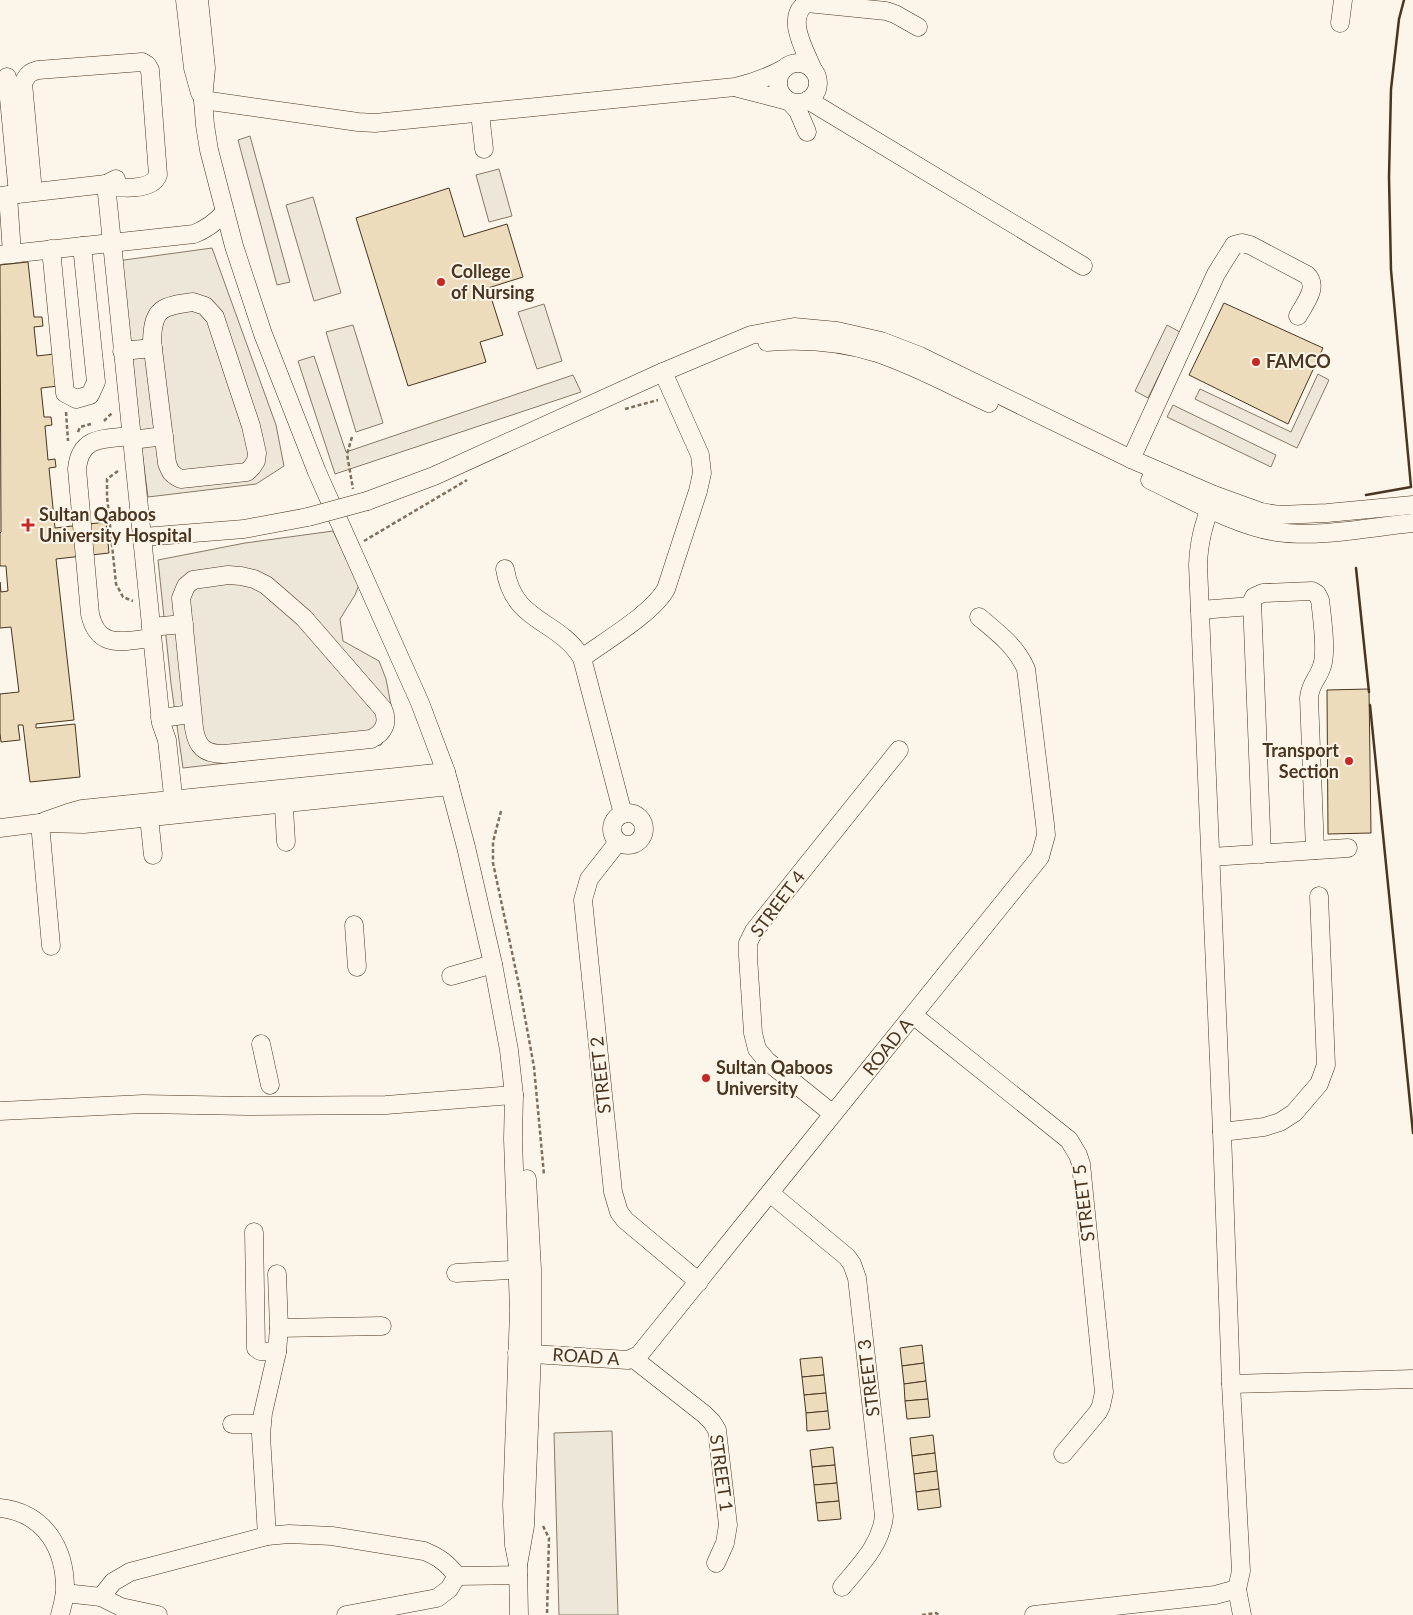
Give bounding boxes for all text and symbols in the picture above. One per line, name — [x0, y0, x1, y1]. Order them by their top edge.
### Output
place label: College of Nursing — [451, 260, 535, 303]
marker: College of Nursing — [435, 276, 447, 288]
place label: FAMCO — [1266, 350, 1331, 372]
marker: FAMCO — [1250, 356, 1262, 368]
place label: Sultan Qaboos University Hospital — [39, 503, 192, 546]
marker: Sultan Qaboos University Hospital — [21, 518, 35, 532]
place label: Transport Section — [1262, 739, 1339, 782]
marker: Transport Section — [1343, 755, 1355, 767]
street label: STREET 4 — [745, 866, 809, 941]
street label: ROAD A — [857, 1013, 917, 1079]
street label: STREET 2 — [585, 1035, 615, 1115]
place label: Sultan Qaboos University — [716, 1056, 833, 1099]
marker: Sultan Qaboos University — [700, 1072, 712, 1084]
street label: STREET 5 — [1067, 1163, 1099, 1243]
street label: STREET 3 — [852, 1338, 884, 1418]
street label: ROAD A — [552, 1343, 621, 1369]
street label: STREET 1 — [706, 1433, 738, 1513]

